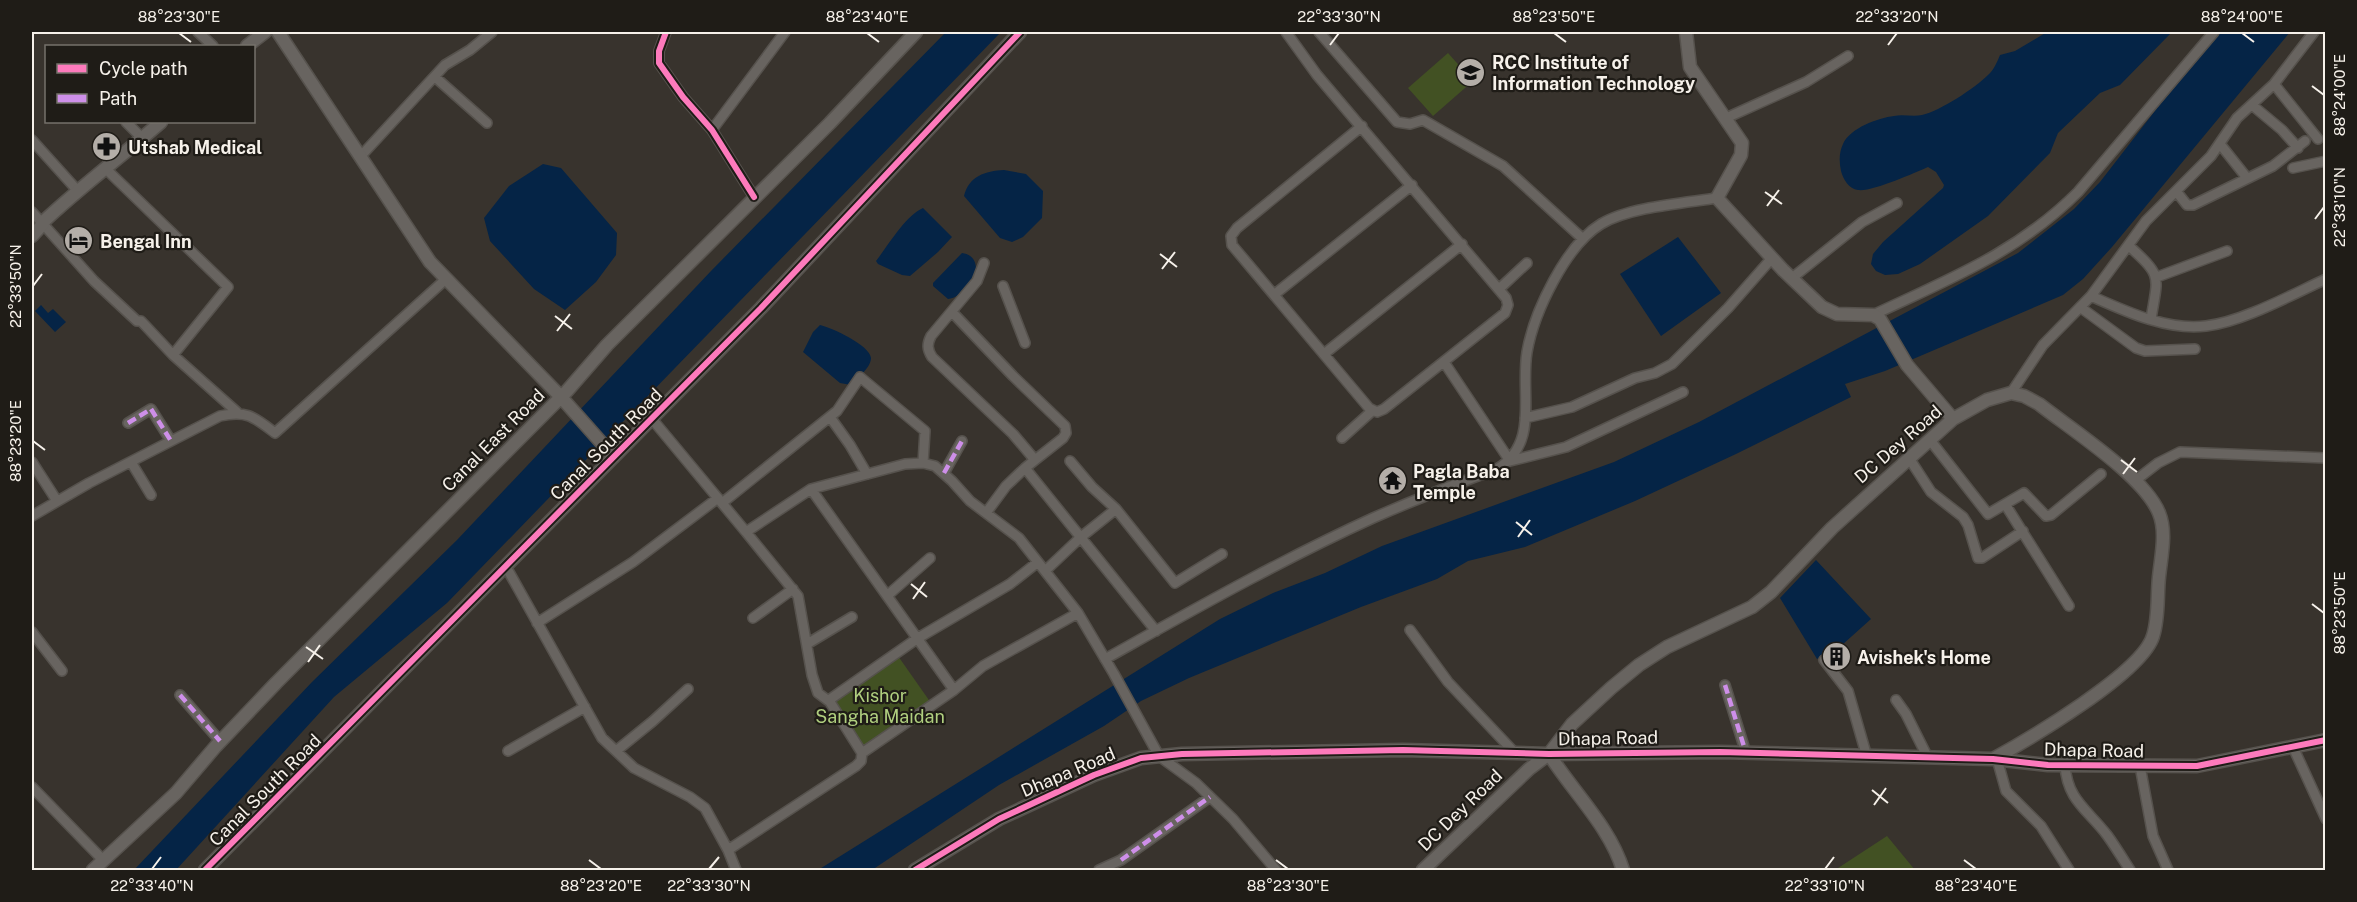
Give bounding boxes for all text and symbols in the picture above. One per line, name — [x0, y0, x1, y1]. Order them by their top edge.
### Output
text: 88°23'30"E — [138, 8, 220, 25]
text: 88°23'40"E — [826, 8, 908, 25]
text: 22°33'30"N — [1297, 8, 1381, 25]
text: 88°23'50"E — [1513, 8, 1595, 25]
text: 22°33'20"N — [1855, 8, 1939, 25]
text: 88°24'00"E — [2201, 8, 2283, 25]
legend — [45, 45, 255, 123]
place label: RCC Institute of Information Technology — [1492, 52, 1695, 94]
text: 88°24'00"E — [2331, 54, 2348, 136]
school or university icon: RCC Institute of Information Technology — [1455, 56, 1487, 88]
text: Cycle path — [99, 58, 188, 79]
text: Path — [99, 88, 137, 109]
pharmacy icon: Utshab Medical — [91, 131, 123, 163]
place label: Utshab Medical — [128, 137, 262, 158]
text: 22°33'10"N — [2331, 167, 2348, 247]
hotel icon: Bengal Inn — [63, 225, 95, 257]
place label: Bengal Inn — [100, 231, 192, 252]
text: 22°33'50"N — [7, 244, 24, 328]
street label: Canal East Road — [437, 384, 549, 496]
street label: Canal South Road — [546, 384, 666, 504]
text: 88°23'20"E — [7, 400, 24, 482]
street label: DC Dey Road — [1850, 401, 1946, 487]
place label: Pagla Baba Temple — [1413, 461, 1510, 503]
temple icon: Pagla Baba Temple — [1376, 465, 1408, 497]
text: 88°23'50"E — [2331, 572, 2348, 654]
building icon: Avishek's Home — [1820, 641, 1852, 673]
place label: Avishek's Home — [1857, 647, 1991, 668]
park label: Kishor Sangha Maidan — [815, 685, 945, 727]
street label: Dhapa Road — [1558, 727, 1658, 749]
street label: Canal South Road — [205, 730, 325, 850]
street label: Dhapa Road — [2044, 739, 2144, 761]
street label: Dhapa Road — [1018, 743, 1118, 801]
street label: DC Dey Road — [1414, 765, 1506, 855]
text: 22°33'40"N — [110, 877, 194, 894]
text: 88°23'20"E — [560, 877, 642, 894]
text: 22°33'30"N — [667, 877, 751, 894]
text: 88°23'30"E — [1247, 877, 1329, 894]
text: 22°33'10"N — [1785, 877, 1865, 894]
text: 88°23'40"E — [1935, 877, 2017, 894]

